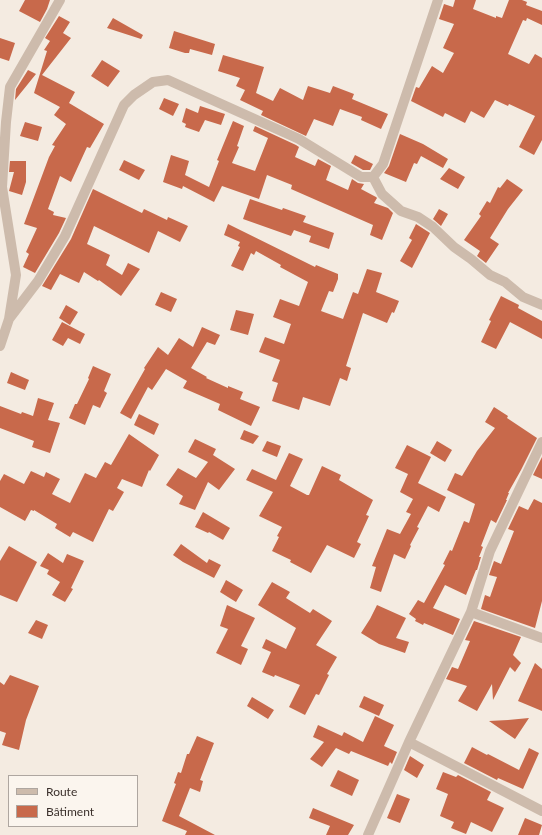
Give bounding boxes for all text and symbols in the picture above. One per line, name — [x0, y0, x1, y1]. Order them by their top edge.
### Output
legend — [8, 775, 138, 827]
text: Route — [46, 784, 77, 799]
text: Bâtiment — [46, 804, 94, 819]

